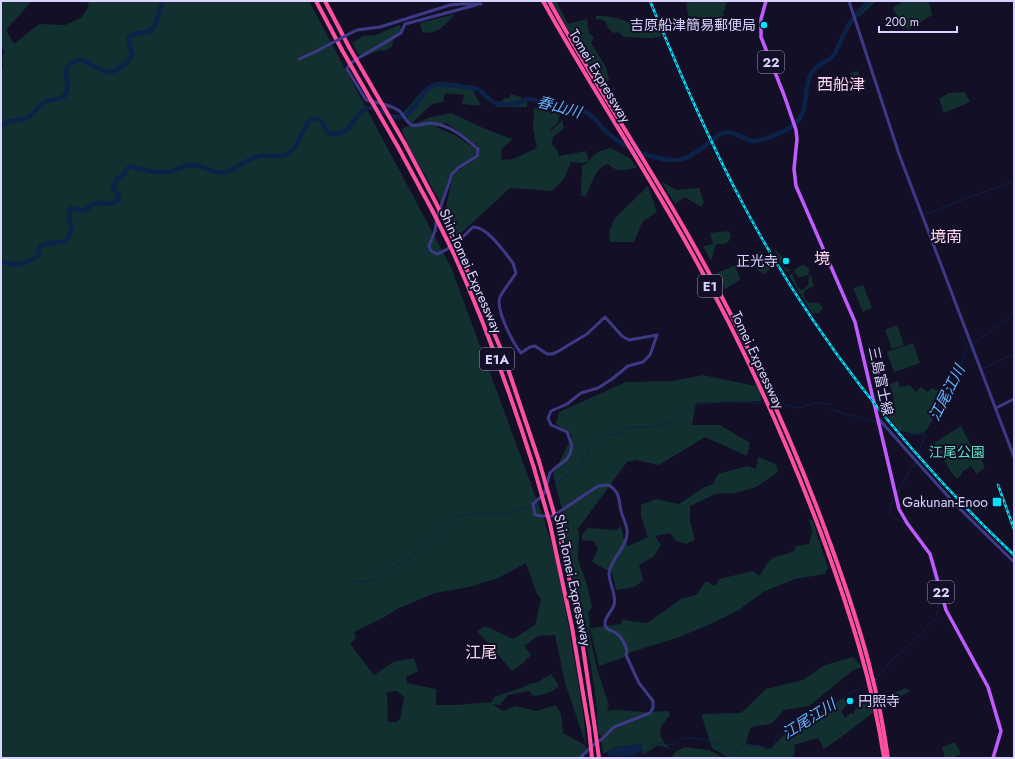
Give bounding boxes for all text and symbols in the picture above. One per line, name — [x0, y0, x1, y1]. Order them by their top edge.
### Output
scale bar — [879, 8, 957, 34]
text: 200 m — [885, 13, 919, 31]
place label: 吉原船津簡易郵便局 — [630, 15, 756, 35]
marker: 吉原船津簡易郵便局 — [759, 20, 769, 30]
street label: Tomei Expressway — [564, 26, 636, 127]
road number: 22 — [758, 51, 784, 73]
district label: 西船津 — [817, 73, 865, 96]
water label: 春山川 — [534, 91, 586, 124]
street label: Shin-Tomei Expressway — [434, 205, 508, 337]
district label: 境南 — [930, 225, 962, 248]
district label: 境 — [814, 247, 830, 270]
place label: 正光寺 — [736, 251, 778, 271]
marker: 正光寺 — [781, 256, 791, 266]
road number: E1 — [698, 275, 722, 297]
street label: Tomei Expressway — [727, 308, 790, 413]
street label: 三島富士線 — [864, 345, 898, 417]
road number: E1A — [480, 348, 514, 370]
water label: 江尾江川 — [924, 360, 971, 425]
park label: 江尾公園 — [929, 442, 985, 462]
place label: Gakunan-Enoo — [902, 492, 988, 512]
marker: Gakunan-Enoo — [991, 496, 1003, 508]
street label: Shin-Tomei Expressway — [549, 512, 597, 649]
road number: 22 — [928, 581, 954, 603]
district label: 江尾 — [465, 641, 497, 664]
place label: 円照寺 — [858, 691, 900, 711]
water label: 江尾江川 — [778, 693, 842, 744]
marker: 円照寺 — [845, 696, 855, 706]

